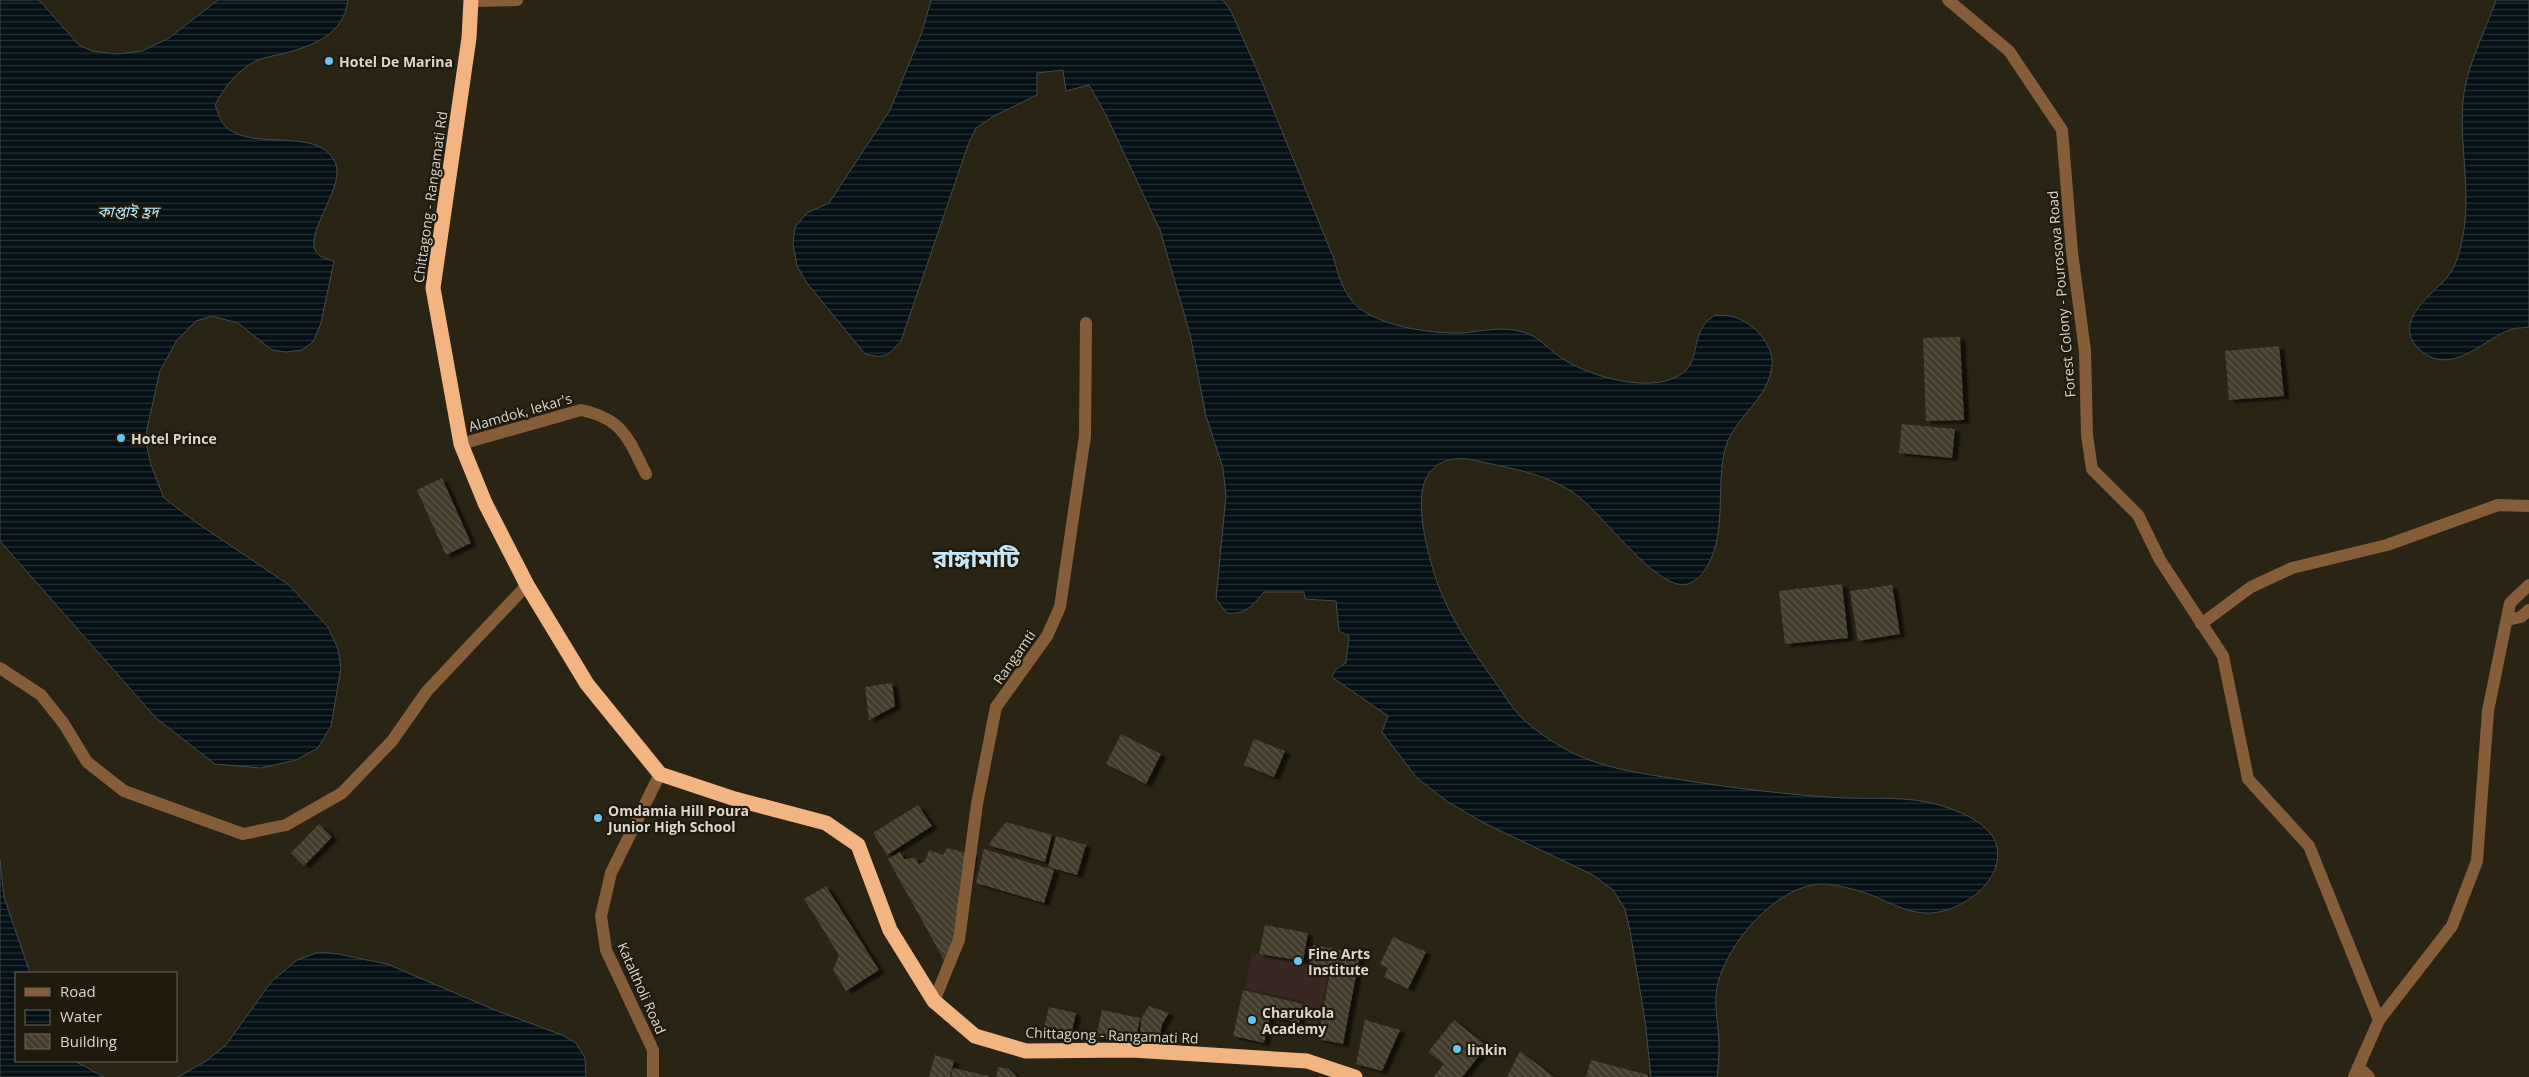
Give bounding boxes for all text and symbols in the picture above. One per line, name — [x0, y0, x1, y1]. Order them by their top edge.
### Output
place label: Hotel De Marina — [339, 52, 453, 71]
marker: Hotel De Marina — [323, 55, 335, 67]
street label: Chittagong - Rangamati Rd — [409, 110, 451, 284]
street label: Forest Colony - Pourosova Road — [2042, 190, 2080, 398]
water label: কাপ্তাই হ্রদ — [98, 201, 161, 221]
street label: Alamdok, lekar's — [466, 388, 574, 436]
place label: Hotel Prince — [131, 429, 217, 448]
marker: Hotel Prince — [115, 432, 127, 444]
district label: রাঙ্গামাটি — [932, 541, 1020, 574]
street label: Rangamti — [988, 626, 1040, 688]
place label: Omdamia Hill Poura Junior High School — [606, 801, 749, 836]
marker: Omdamia Hill Poura Junior High School — [592, 812, 604, 824]
street label: Kataltholi Road — [613, 939, 671, 1037]
place label: Fine Arts Institute — [1308, 944, 1370, 979]
marker: Fine Arts Institute — [1292, 955, 1304, 967]
legend — [15, 972, 178, 1062]
text: Road — [60, 981, 96, 1001]
place label: Charukola Academy — [1262, 1003, 1334, 1038]
text: Water — [60, 1006, 102, 1026]
marker: Charukola Academy — [1246, 1014, 1258, 1026]
street label: Chittagong - Rangamati Rd — [1025, 1022, 1199, 1048]
text: Building — [60, 1031, 117, 1051]
place label: linkin — [1467, 1040, 1507, 1059]
marker: linkin — [1451, 1043, 1463, 1055]

